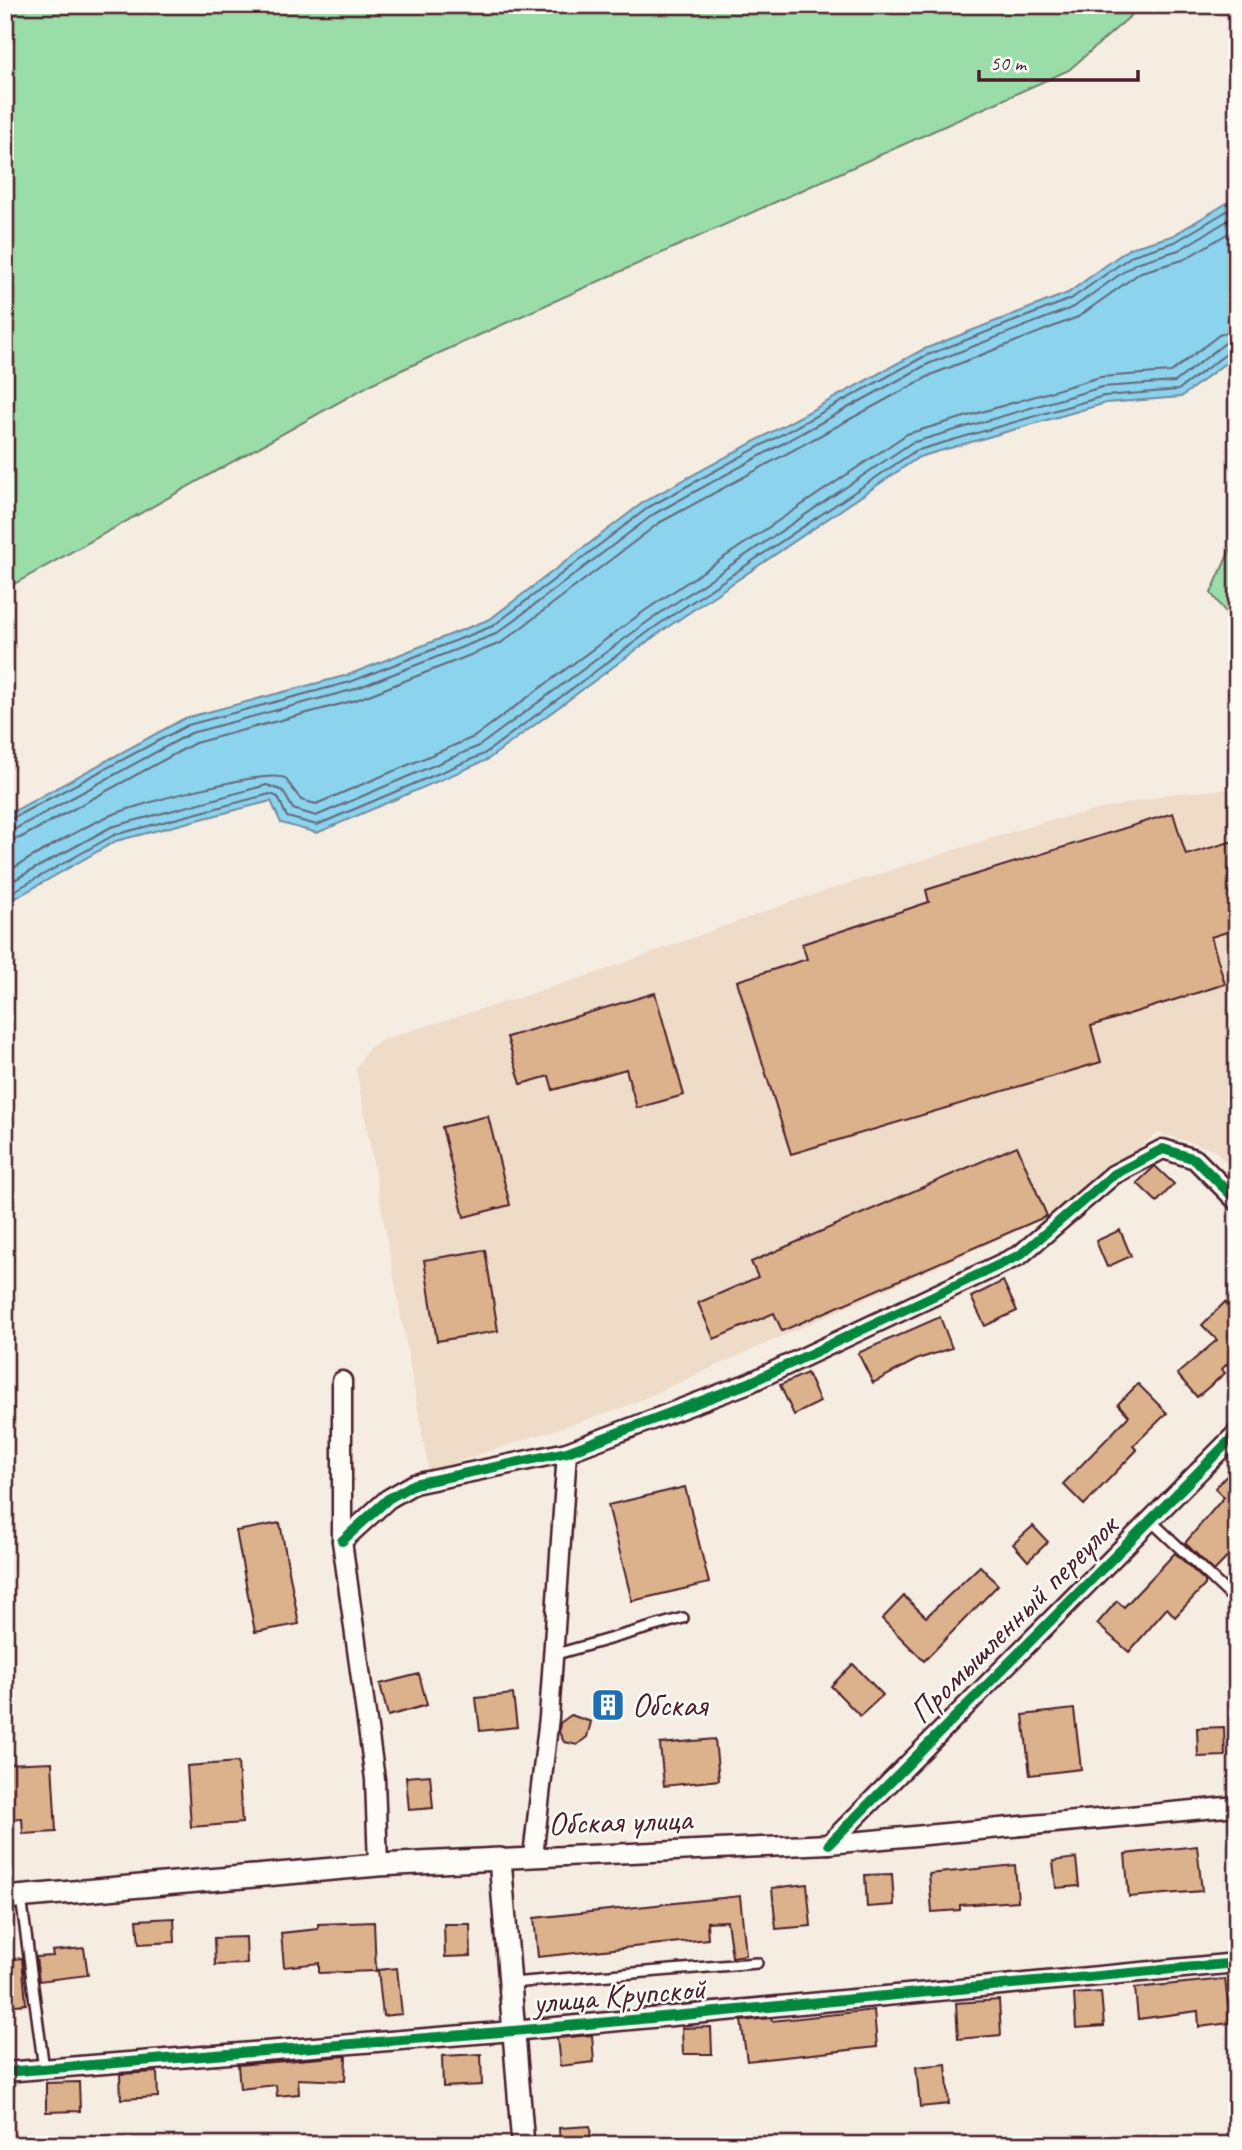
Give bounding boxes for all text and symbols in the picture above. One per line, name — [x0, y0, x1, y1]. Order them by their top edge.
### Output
scale bar — [979, 38, 1139, 82]
text: 50 m — [990, 50, 1028, 76]
street label: Промышленный переулок — [900, 1504, 1128, 1732]
place label: Обская — [632, 1684, 710, 1726]
building icon: Обская — [589, 1686, 627, 1724]
street label: Обская улица — [547, 1797, 694, 1844]
street label: улица Крупской — [529, 1966, 709, 2024]

